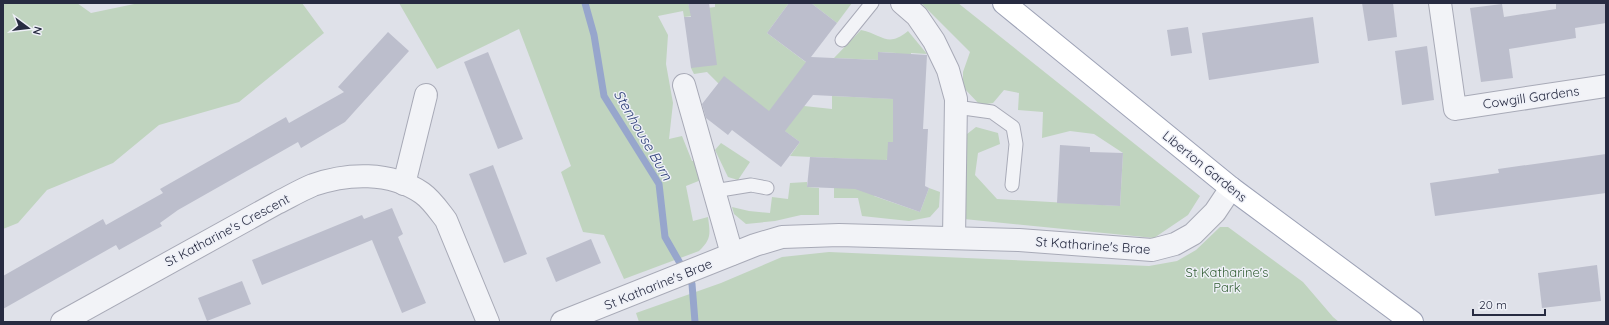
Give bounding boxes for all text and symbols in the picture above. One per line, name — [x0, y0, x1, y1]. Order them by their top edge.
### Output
north arrow — [8, 8, 48, 48]
text: N — [30, 25, 45, 36]
street label: Cowgill Gardens — [1482, 82, 1580, 112]
water label: Stenhouse Burn — [610, 86, 677, 184]
street label: Liberton Gardens — [1160, 127, 1250, 205]
street label: St Katharine's Crescent — [162, 190, 292, 270]
street label: St Katharine's Brae — [1035, 233, 1151, 257]
street label: St Katharine's Brae — [602, 255, 714, 313]
park label: St Katharine's Park — [1186, 264, 1268, 295]
scale bar — [1473, 291, 1545, 317]
text: 20 m — [1479, 297, 1507, 312]

